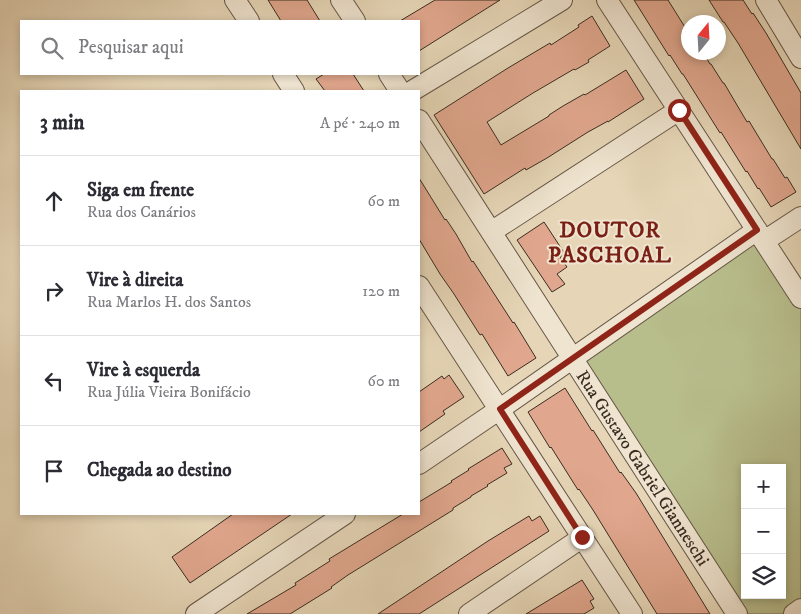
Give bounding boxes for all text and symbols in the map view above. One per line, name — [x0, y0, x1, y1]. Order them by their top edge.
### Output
north arrow — [681, 15, 726, 60]
search box — [20, 20, 420, 75]
icon: search — [38, 34, 66, 62]
text: Pesquisar aqui — [78, 36, 184, 59]
route start — [668, 99, 691, 122]
text: 3 min — [40, 110, 85, 136]
text: A pé · 240 m — [320, 113, 400, 133]
text: Siga em frente — [87, 179, 194, 202]
icon: ahead — [40, 187, 68, 215]
text: 60 m — [368, 191, 400, 211]
text: Rua dos Canários — [87, 202, 196, 222]
district label: DOUTOR PASCHOAL — [548, 217, 672, 269]
text: Vire à direita — [87, 269, 183, 292]
icon: right — [40, 277, 68, 305]
text: 120 m — [362, 281, 400, 301]
text: Rua Marlos H. dos Santos — [87, 292, 251, 312]
text: Vire à esquerda — [87, 359, 200, 382]
icon: left — [40, 367, 68, 395]
street label: Rua Gustavo Gabriel Gianneschi — [571, 367, 714, 570]
text: 60 m — [368, 371, 400, 391]
text: Rua Júlia Vieira Bonifácio — [87, 382, 251, 402]
icon: arrive — [40, 457, 68, 485]
text: Chegada ao destino — [87, 459, 232, 482]
map controls — [741, 464, 786, 599]
button: + — [741, 464, 786, 509]
button: − — [741, 509, 786, 554]
route end — [571, 526, 594, 549]
button: layers — [741, 554, 786, 599]

